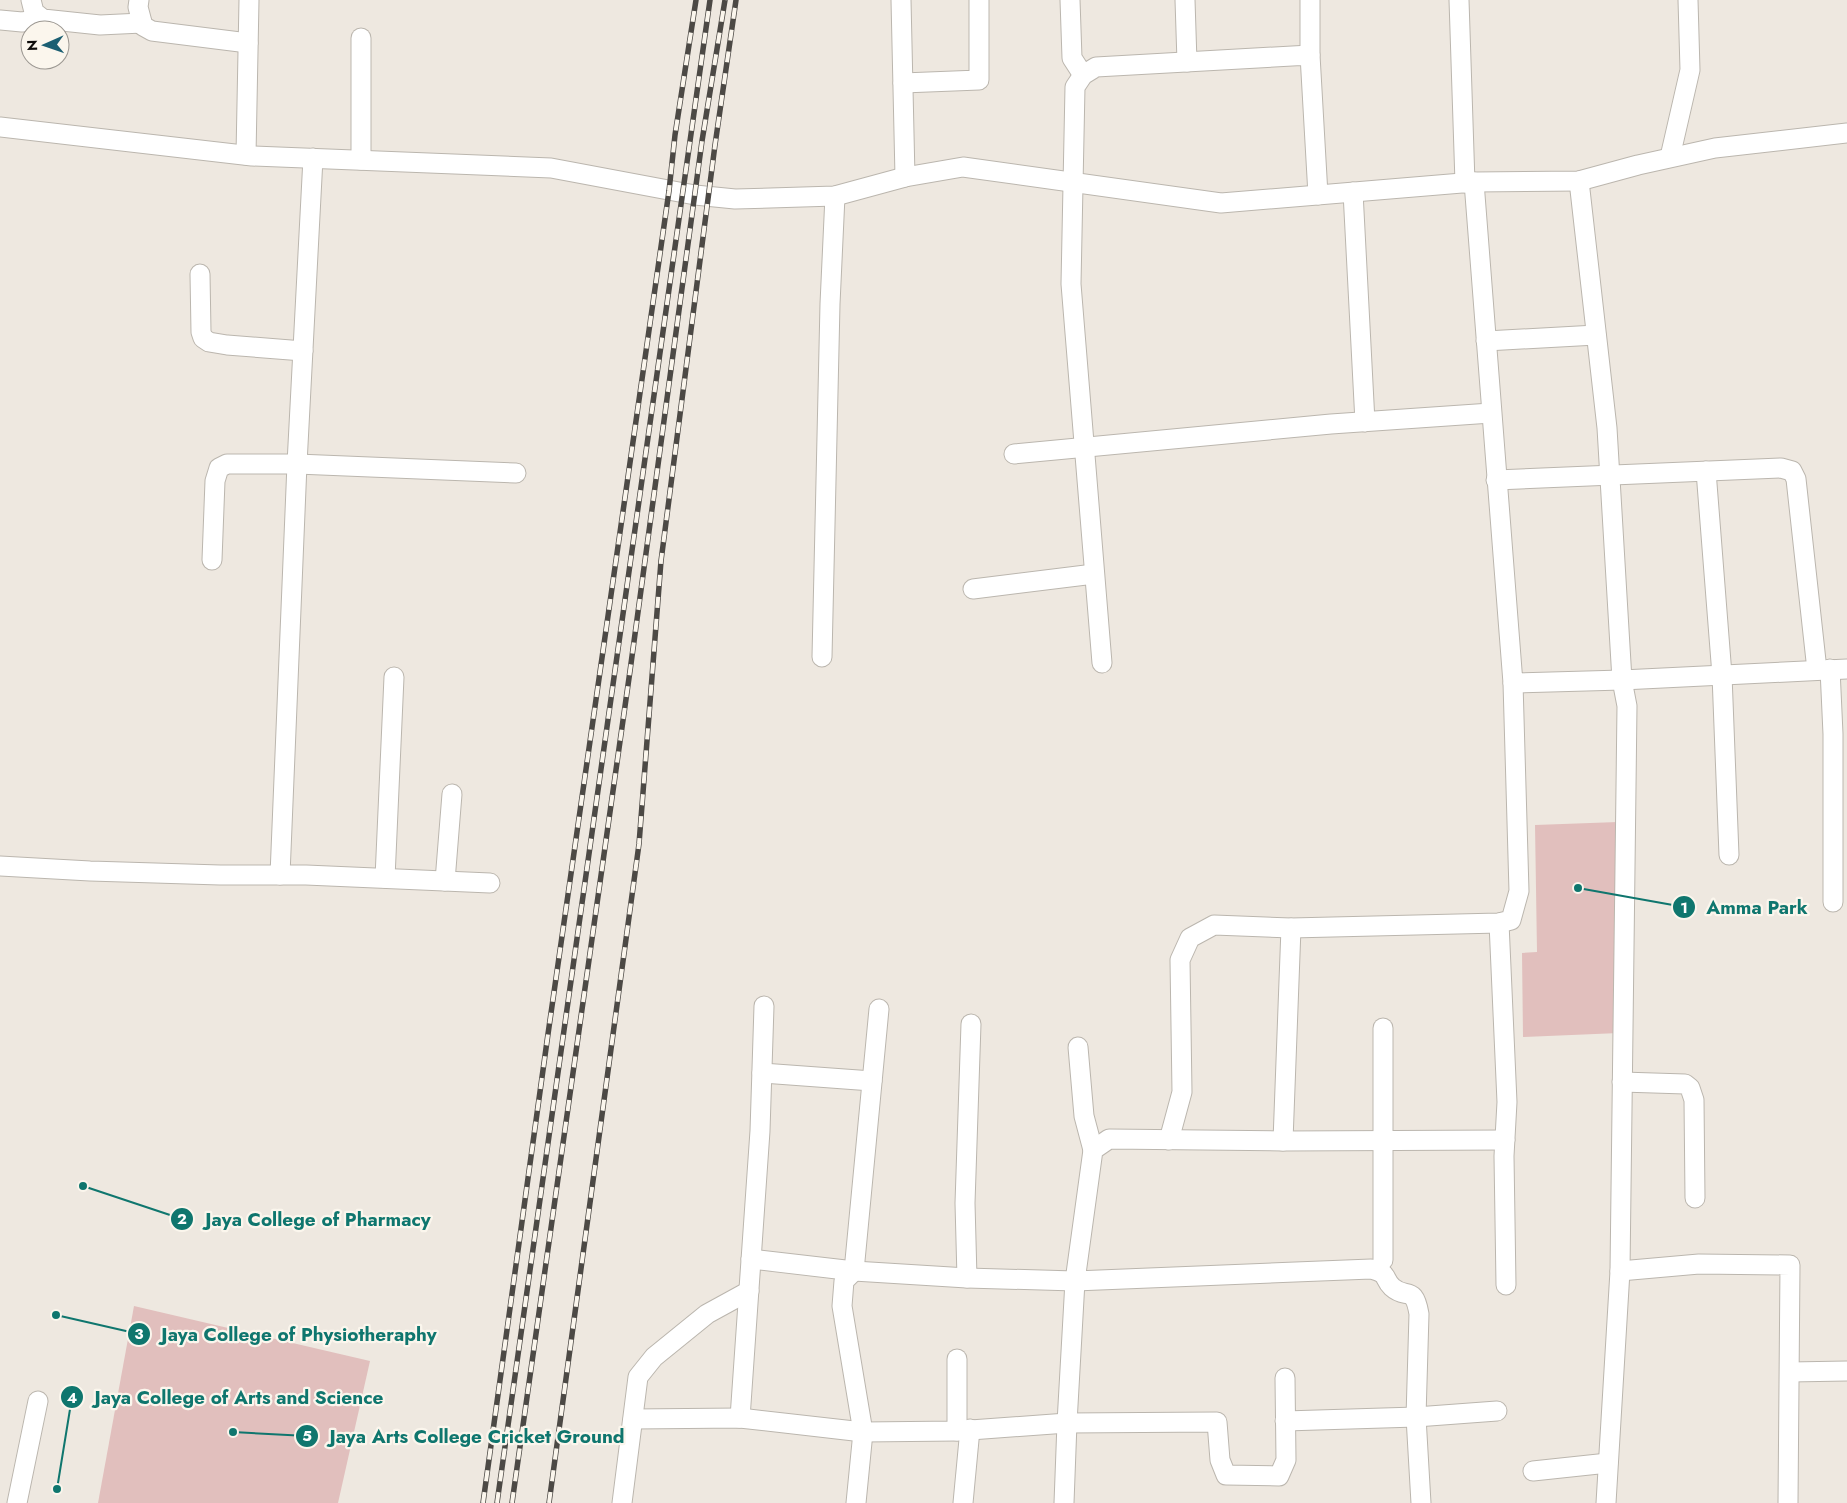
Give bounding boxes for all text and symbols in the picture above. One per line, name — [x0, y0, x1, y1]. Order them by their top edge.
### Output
north arrow — [20, 20, 70, 70]
text: N — [22, 40, 42, 51]
callout: Amma Park — [1672, 890, 1818, 924]
text: Amma Park — [1705, 894, 1808, 921]
text: 1 — [1680, 897, 1688, 919]
callout: Jaya College of Pharmacy — [170, 1202, 440, 1236]
text: Jaya College of Pharmacy — [201, 1206, 432, 1233]
text: 2 — [177, 1208, 187, 1230]
callout: Jaya College of Physiotheraphy — [127, 1317, 447, 1351]
text: Jaya College of Physiotheraphy — [157, 1321, 438, 1348]
text: 3 — [134, 1323, 144, 1345]
callout: Jaya College of Arts and Science — [59, 1380, 393, 1414]
text: Jaya College of Arts and Science — [91, 1384, 384, 1411]
text: 4 — [67, 1387, 77, 1409]
callout: Jaya Arts College Cricket Ground — [295, 1419, 635, 1453]
text: Jaya Arts College Cricket Ground — [325, 1423, 625, 1450]
text: 5 — [302, 1425, 312, 1447]

